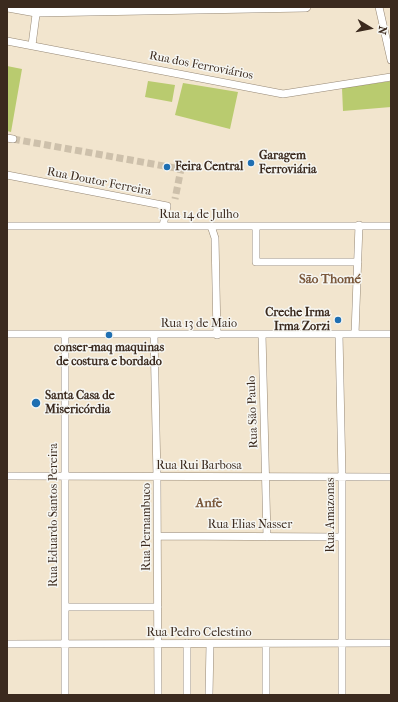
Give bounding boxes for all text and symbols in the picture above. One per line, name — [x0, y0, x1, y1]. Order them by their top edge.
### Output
north arrow — [350, 8, 390, 48]
text: N — [375, 25, 389, 35]
street label: Rua dos Ferroviários — [148, 49, 254, 83]
place label: Garagem Ferroviária — [259, 149, 317, 177]
marker: Garagem Ferroviária — [246, 158, 256, 168]
place label: Feira Central — [175, 160, 243, 174]
marker: Feira Central — [162, 162, 172, 172]
street label: Rua Doutor Ferreira — [46, 165, 152, 199]
street label: Rua 14 de Julho — [159, 208, 239, 222]
district label: São Thomé — [299, 272, 361, 288]
place label: Creche Irma Irma Zorzi — [265, 306, 330, 334]
marker: Creche Irma Irma Zorzi — [333, 315, 343, 325]
street label: Rua 13 de Maio — [161, 317, 237, 331]
marker: conser-maq maquinas de costura e bordado — [104, 330, 114, 340]
place label: conser-maq maquinas de costura e bordado — [54, 341, 164, 369]
street label: Rua São Paulo — [245, 375, 261, 449]
place label: Santa Casa de Misericórdia — [45, 389, 115, 417]
marker: Santa Casa de Misericórdia — [30, 397, 42, 409]
street label: Rua Eduardo Santos Pereira — [47, 443, 61, 587]
street label: Rua Rui Barbosa — [156, 459, 242, 473]
street label: Rua Amazonas — [324, 478, 338, 552]
street label: Rua Pernambuco — [140, 483, 154, 571]
district label: Anfe — [196, 496, 222, 512]
street label: Rua Elias Nasser — [208, 518, 292, 532]
street label: Rua Pedro Celestino — [147, 626, 251, 640]

